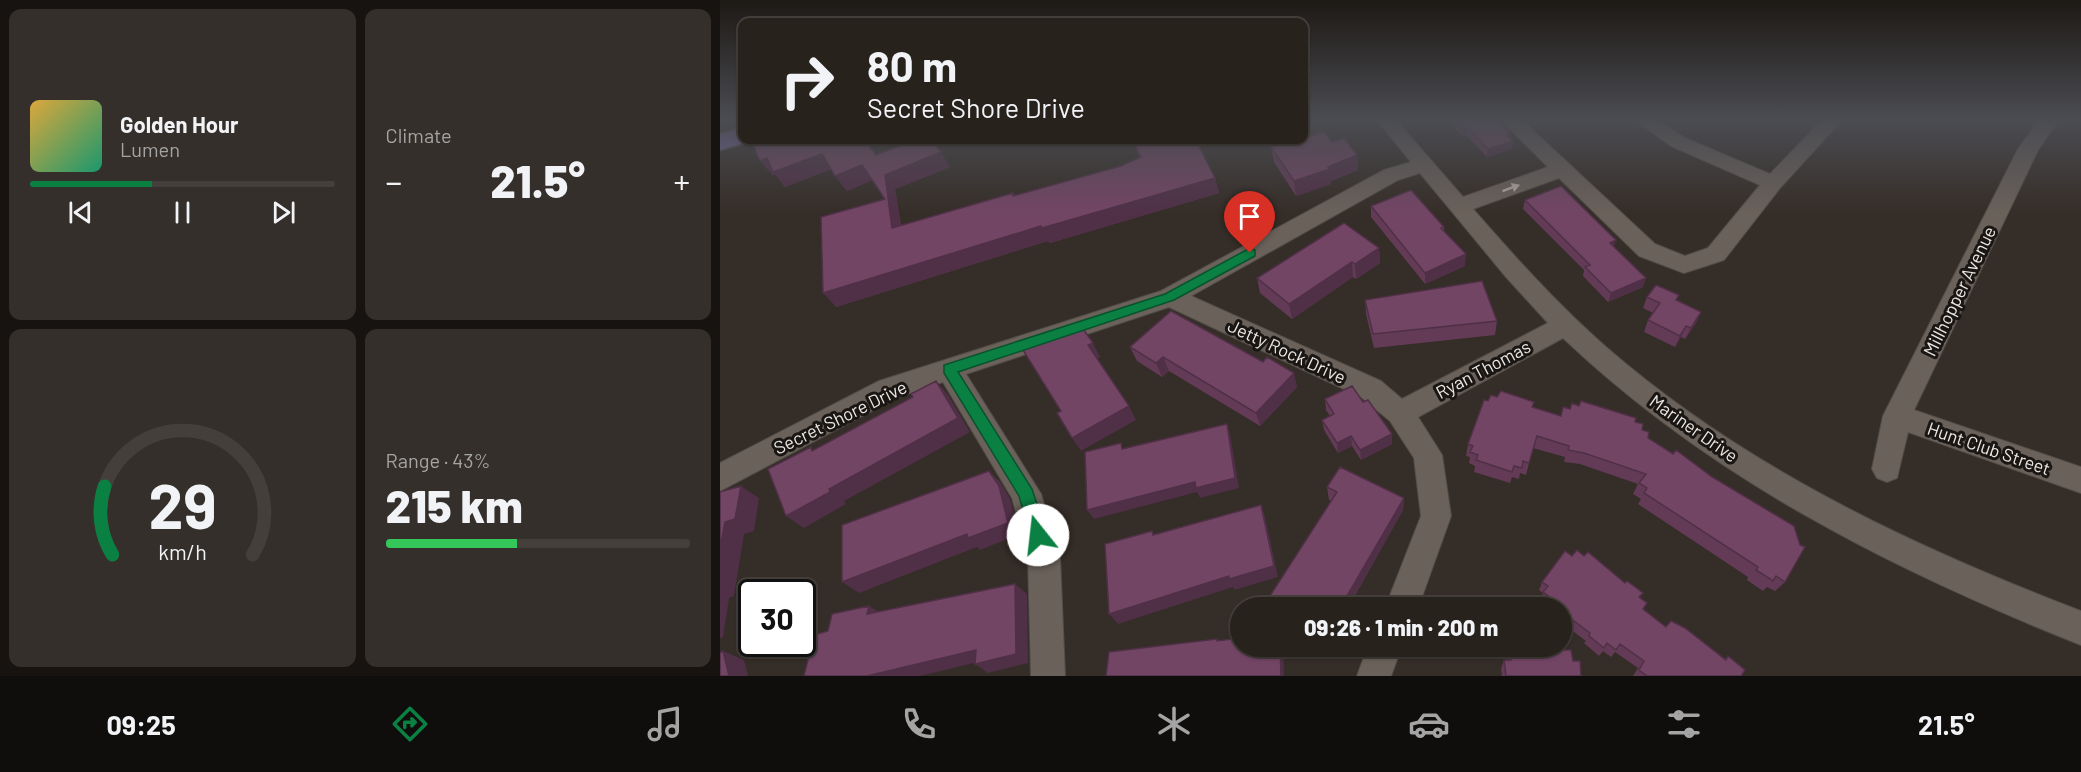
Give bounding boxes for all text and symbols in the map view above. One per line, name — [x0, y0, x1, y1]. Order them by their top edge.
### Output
text: 80 m — [867, 40, 957, 90]
icon: right — [768, 42, 846, 120]
text: Secret Shore Drive — [867, 91, 1085, 123]
text: Golden Hour — [120, 111, 238, 137]
text: Climate — [386, 123, 452, 147]
text: Lumen — [120, 137, 180, 161]
text: 21.5° — [490, 153, 585, 207]
text: − — [386, 161, 402, 201]
text: + — [674, 161, 690, 201]
one-way arrow — [1502, 182, 1520, 192]
pin — [1224, 191, 1275, 253]
icon: previous — [64, 196, 97, 229]
icon: pause — [166, 196, 199, 229]
icon: next — [267, 196, 300, 229]
icon: arrive — [1233, 200, 1266, 233]
street label: Millhopper Avenue — [1918, 222, 2000, 360]
street label: Jetty Rock Drive — [1224, 314, 1350, 388]
street label: Ryan Thomas — [1432, 335, 1534, 403]
street label: Secret Shore Drive — [770, 375, 910, 459]
street label: Mariner Drive — [1646, 390, 1742, 466]
street label: Hunt Club Street — [1925, 417, 2053, 479]
text: Range · 43% — [386, 448, 491, 472]
text: 29 — [148, 467, 216, 541]
text: 215 km — [386, 478, 523, 532]
position arrow — [1006, 503, 1070, 567]
text: km/h — [158, 539, 207, 564]
speed limit sign: 30 — [738, 579, 816, 657]
text: 09:26 · 1 min · 200 m — [1304, 614, 1498, 640]
icon: directions — [389, 703, 431, 745]
icon: music — [644, 703, 686, 745]
icon: phone — [898, 703, 940, 745]
icon: climate — [1153, 703, 1195, 745]
icon: car — [1408, 703, 1450, 745]
icon: filters — [1663, 703, 1705, 745]
text: 09:25 — [106, 708, 176, 740]
text: 21.5° — [1918, 708, 1975, 740]

